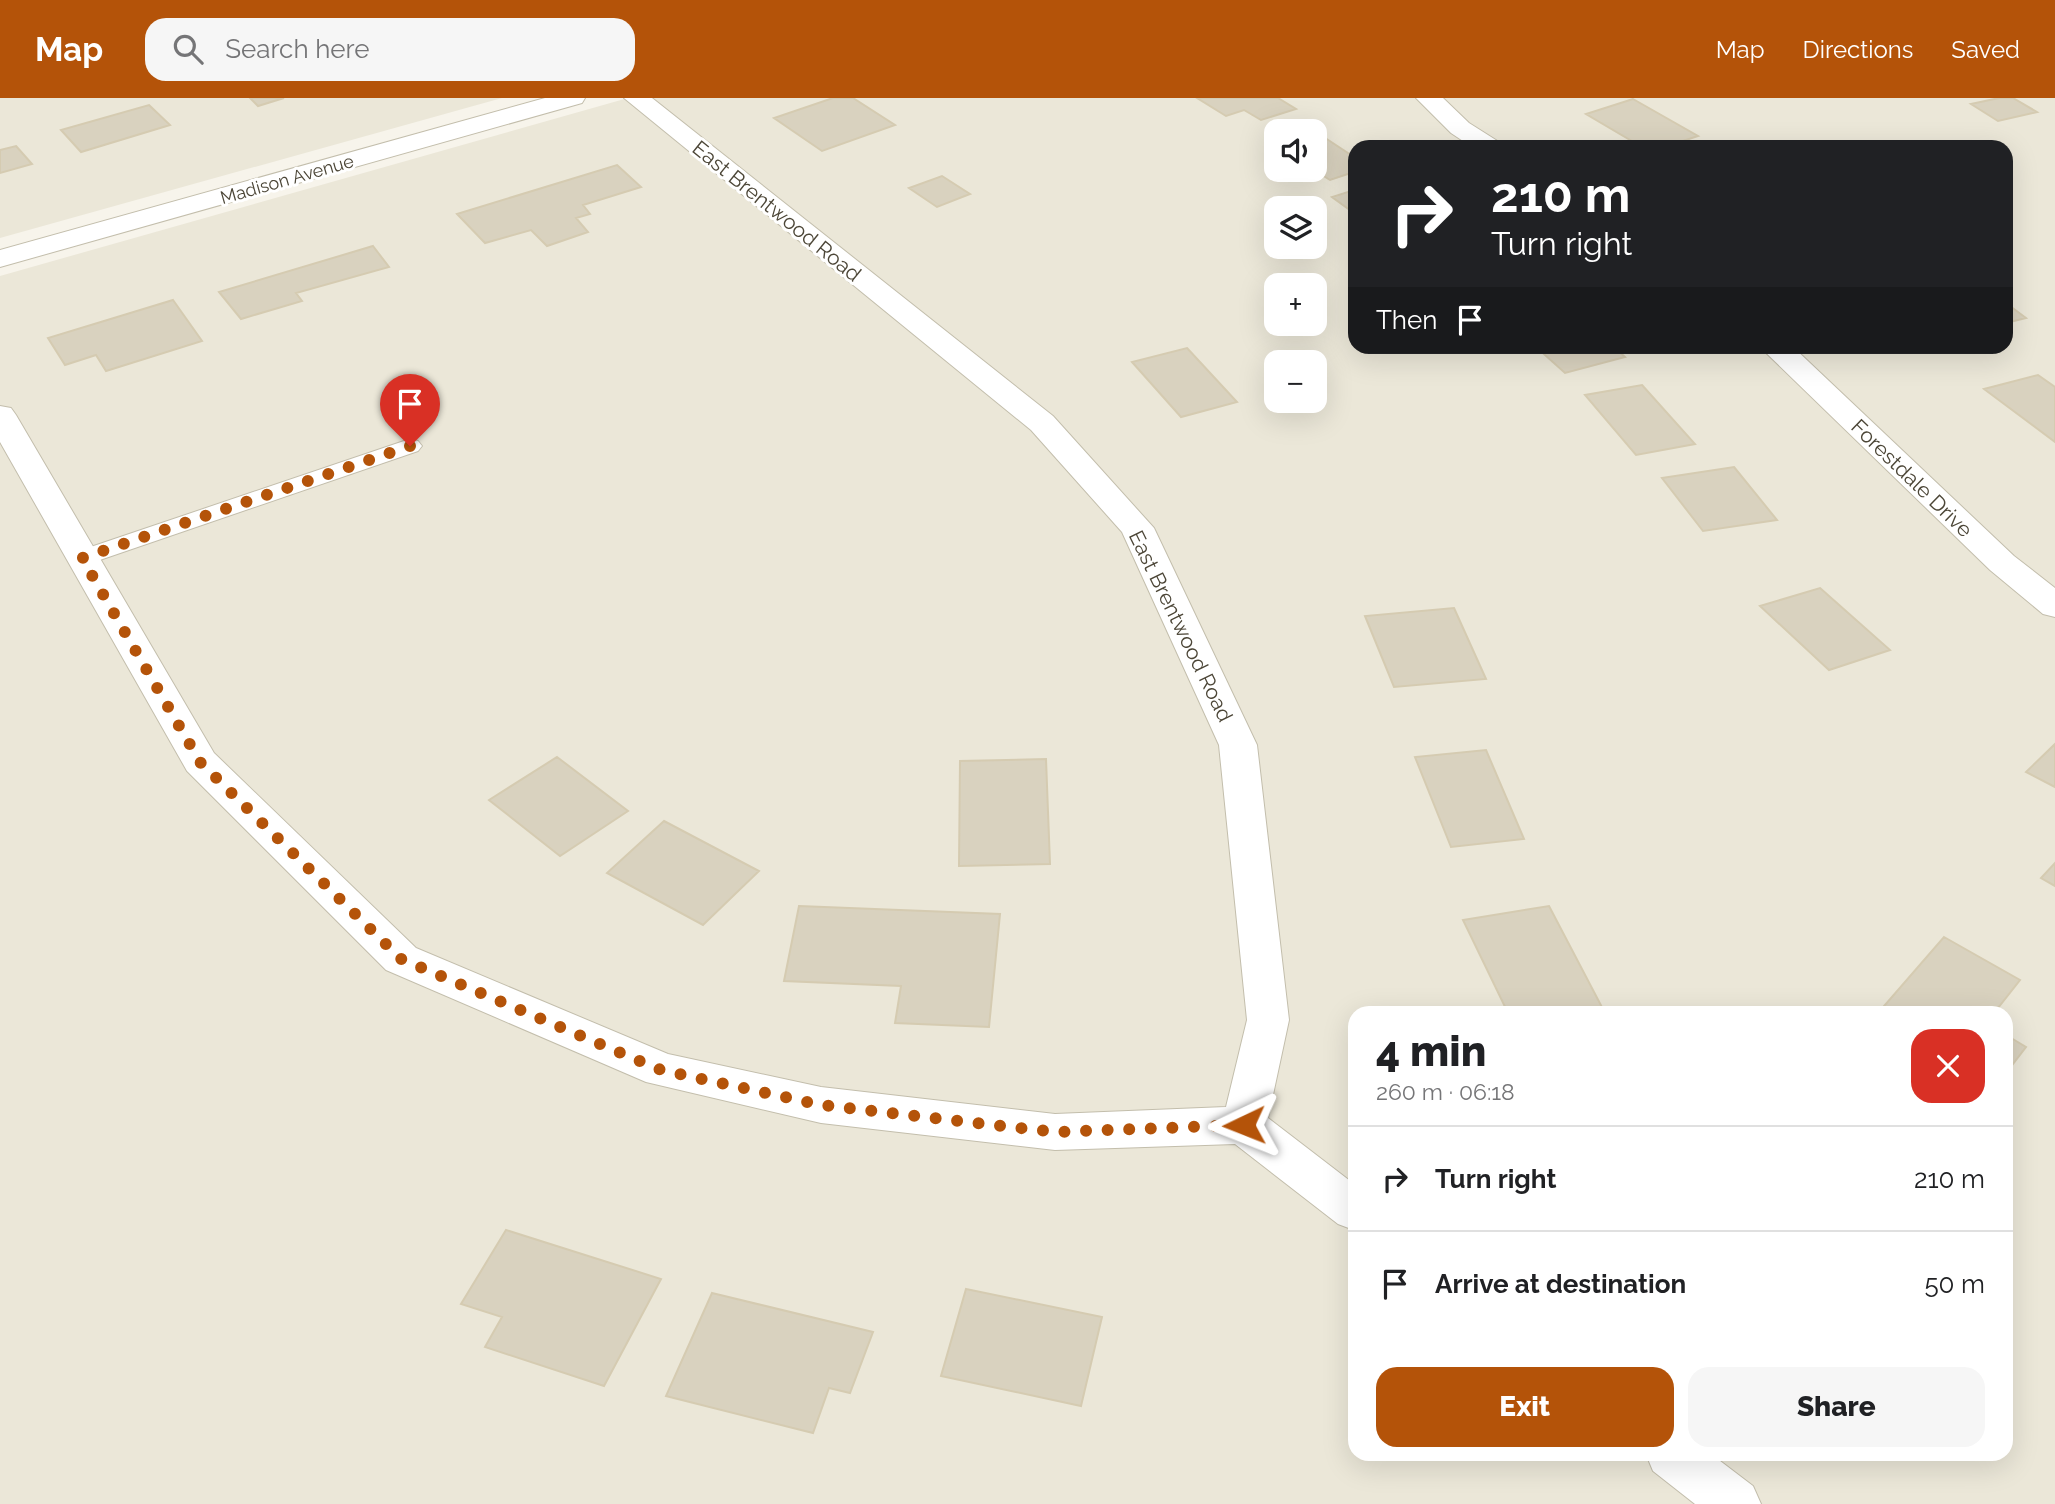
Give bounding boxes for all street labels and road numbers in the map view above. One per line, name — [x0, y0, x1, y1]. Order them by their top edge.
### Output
street label: East Brentwood Road — [688, 135, 866, 287]
street label: Madison Avenue — [218, 150, 357, 208]
street label: Forestdale Drive — [1846, 414, 1978, 542]
street label: East Brentwood Road — [1124, 526, 1238, 726]

